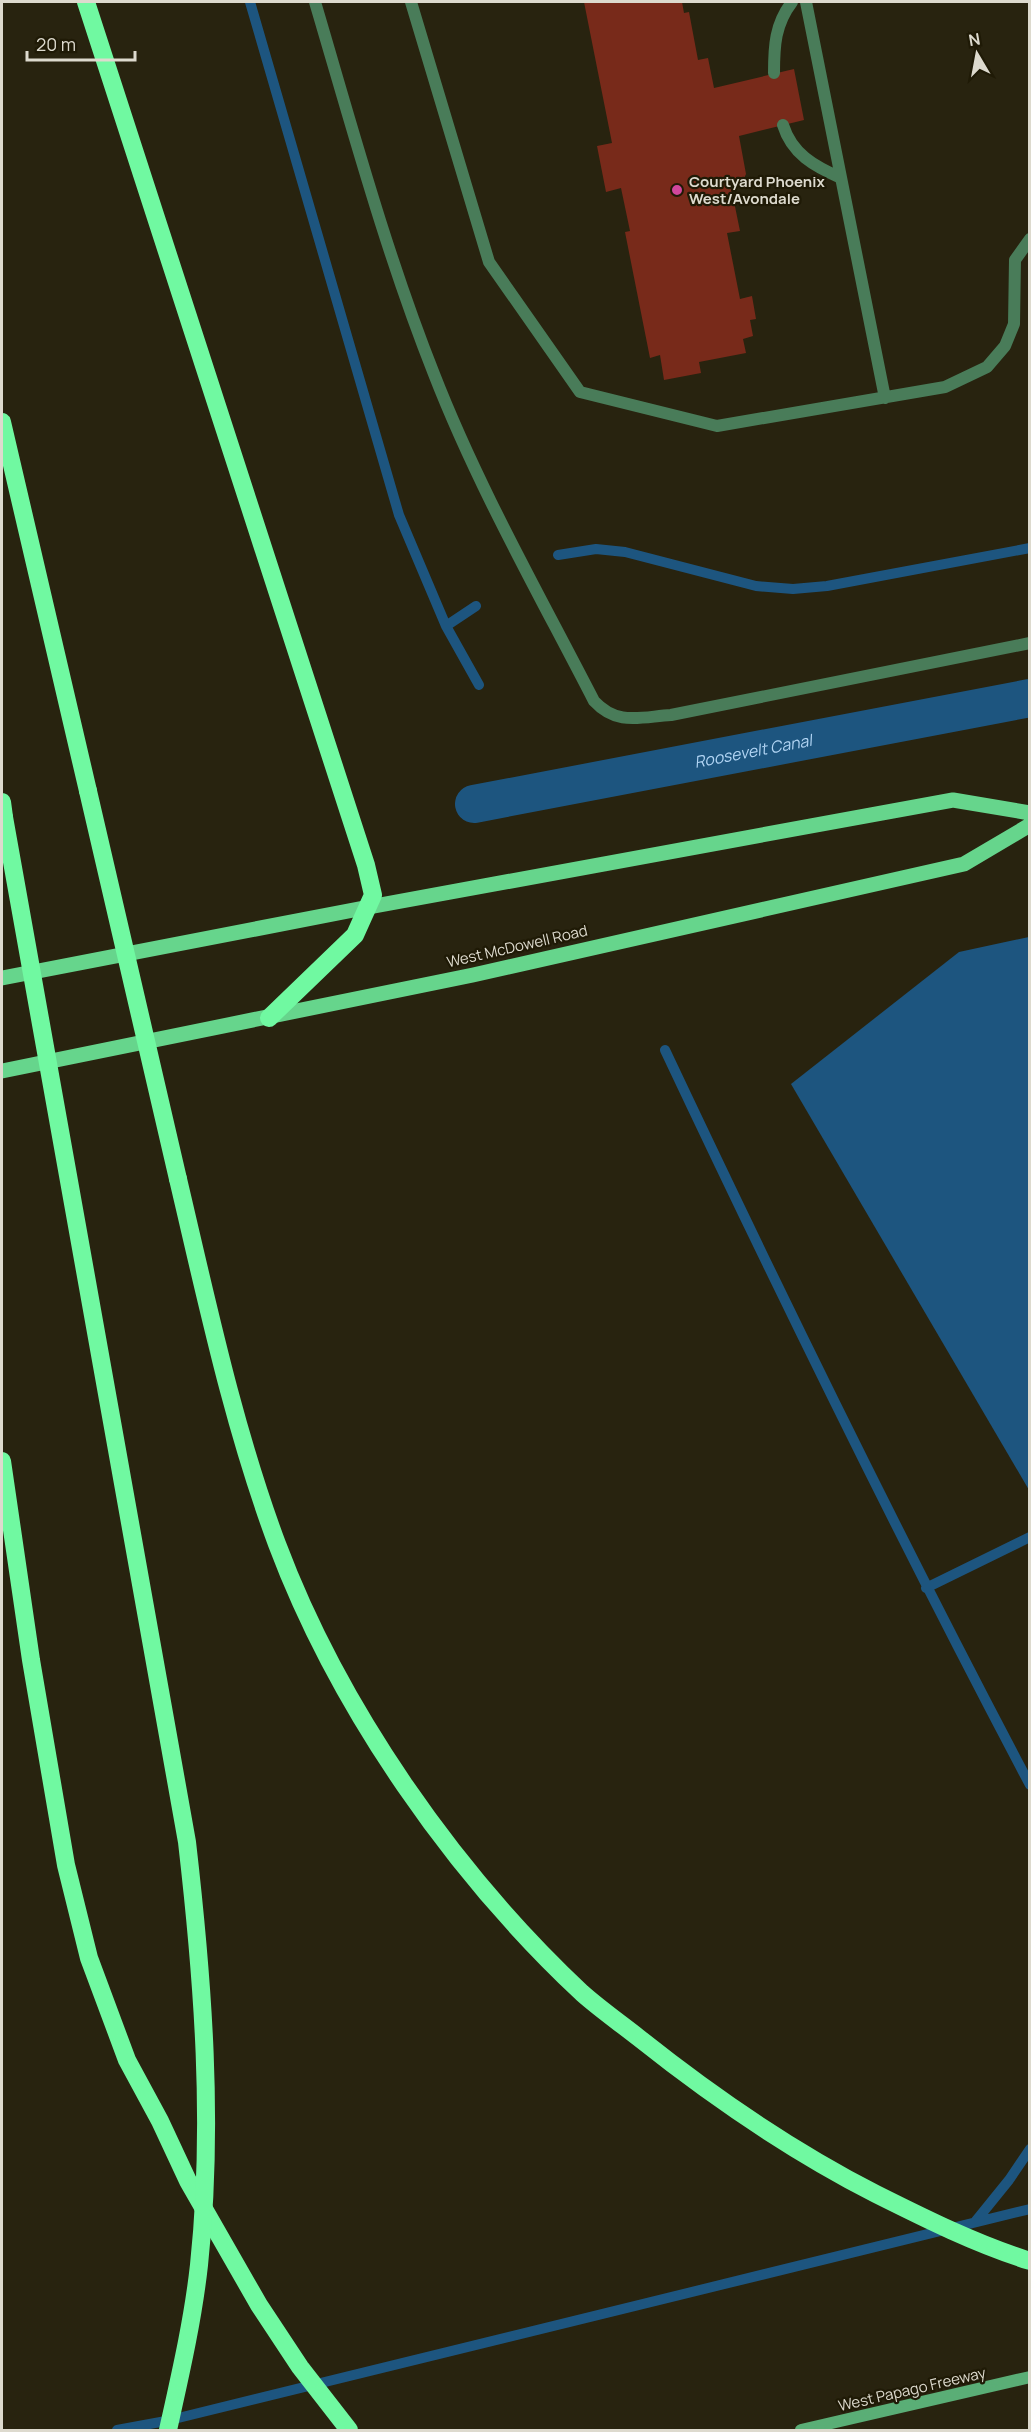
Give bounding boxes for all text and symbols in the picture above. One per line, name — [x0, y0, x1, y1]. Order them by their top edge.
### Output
scale bar — [27, 24, 135, 62]
north arrow — [947, 24, 1007, 84]
text: N — [967, 27, 982, 51]
text: 20 m — [36, 32, 76, 56]
place label: Courtyard Phoenix West/Avondale — [689, 171, 825, 209]
marker: Courtyard Phoenix West/Avondale — [670, 183, 684, 197]
water label: Roosevelt Canal — [692, 728, 816, 773]
street label: West McDowell Road — [445, 920, 589, 972]
street label: West Papago Freeway — [836, 2362, 988, 2416]

